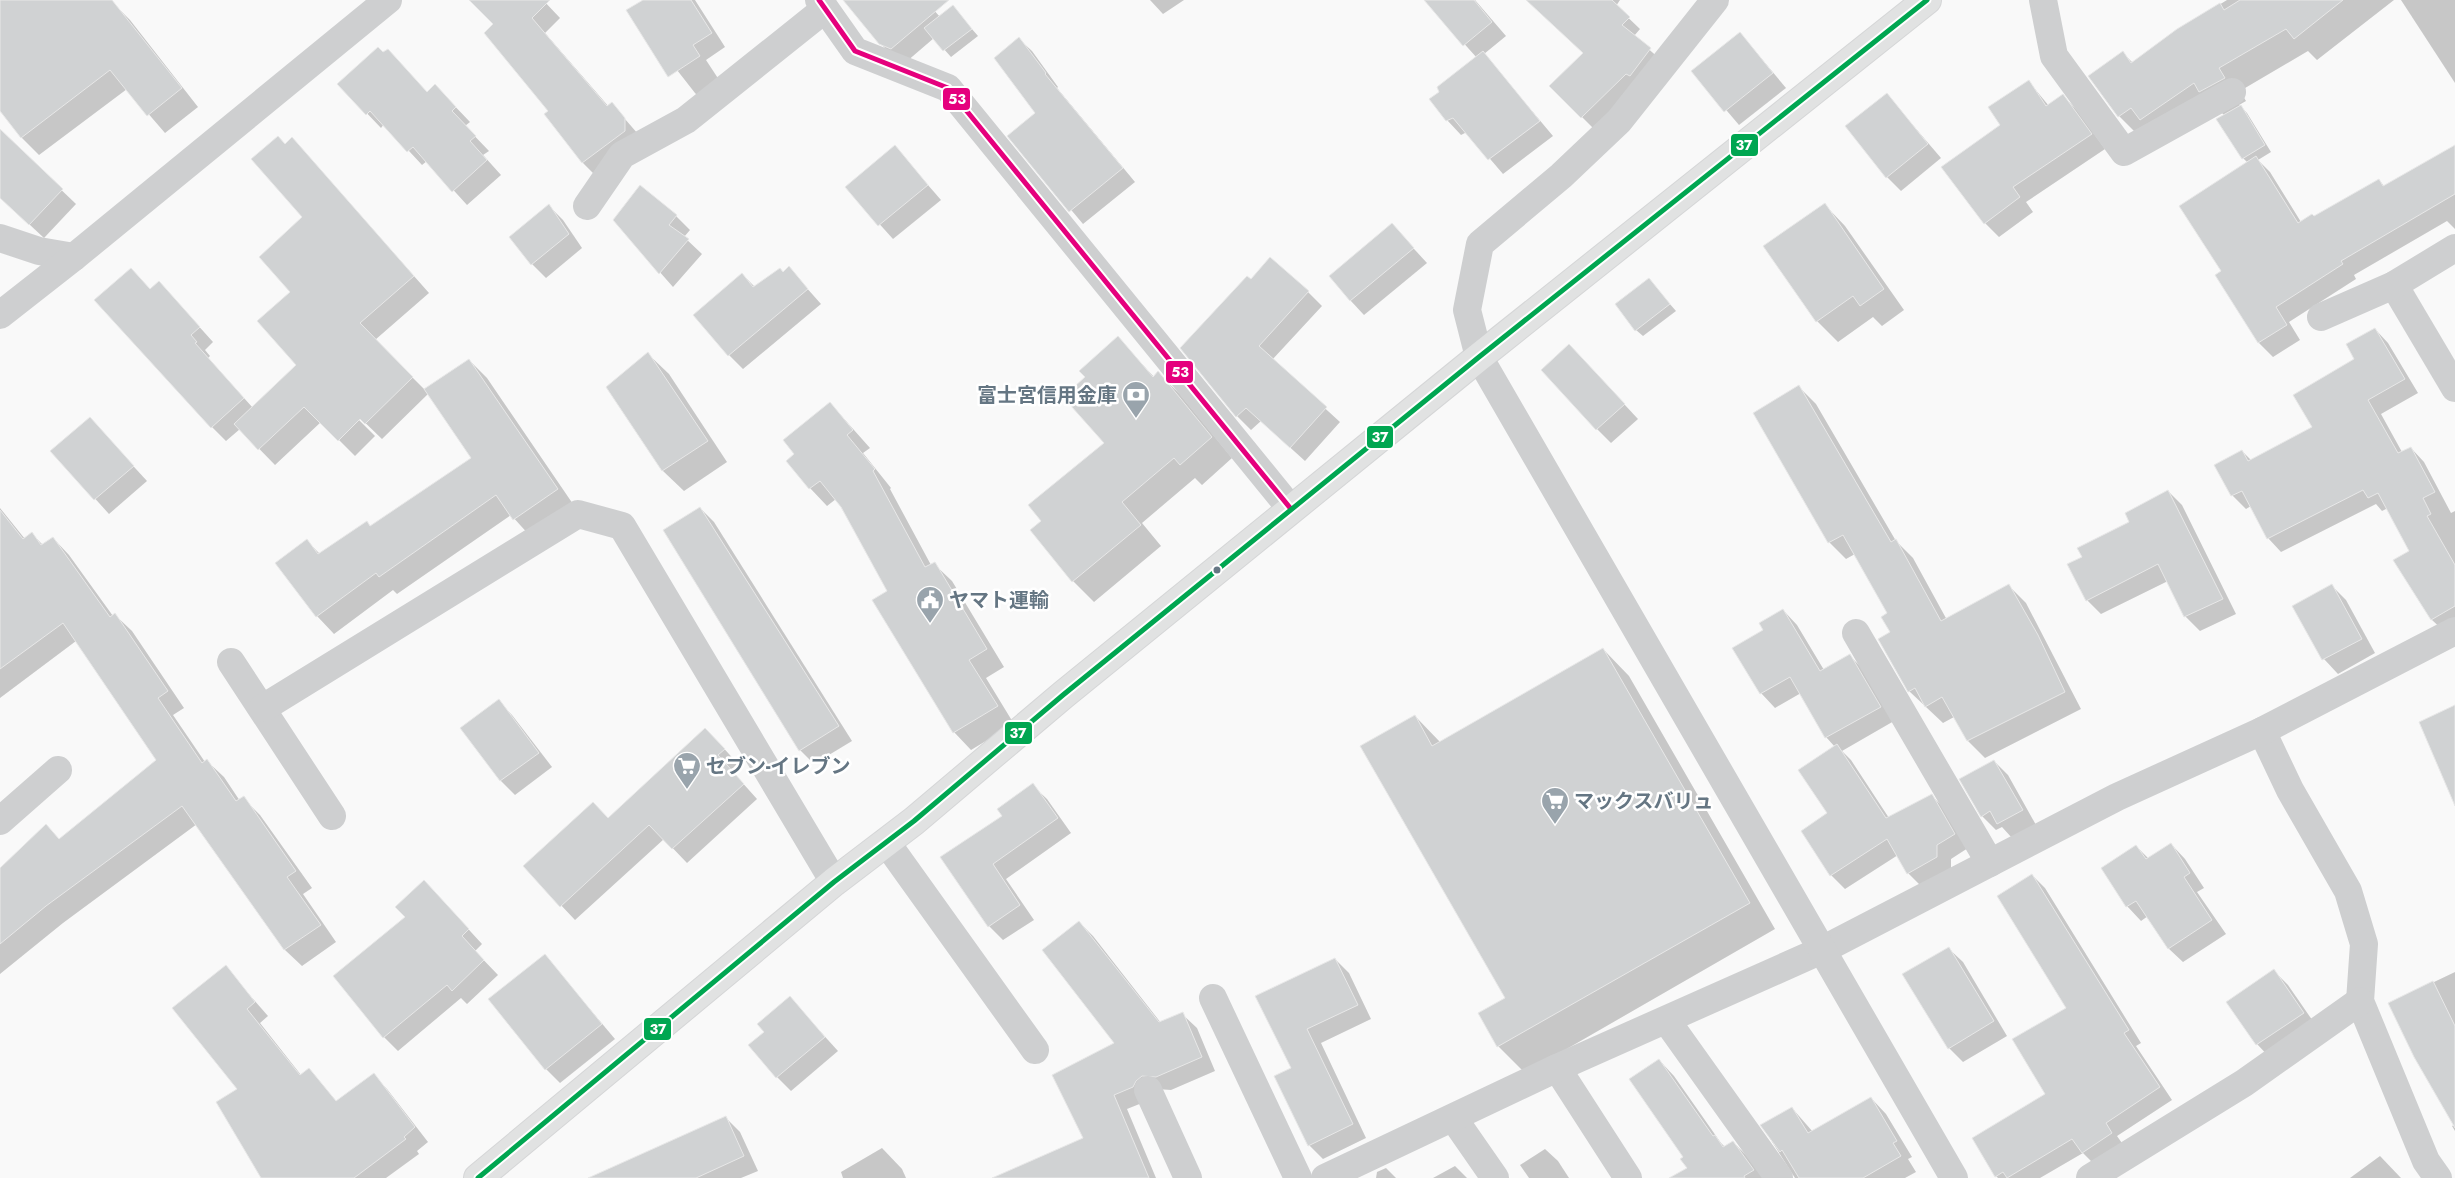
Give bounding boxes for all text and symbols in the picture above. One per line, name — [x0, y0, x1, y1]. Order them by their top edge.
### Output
line badge: 53 — [942, 87, 971, 111]
text: 53 — [948, 89, 966, 109]
line badge: 37 — [1730, 133, 1759, 157]
text: 37 — [1736, 135, 1753, 155]
line badge: 53 — [1165, 360, 1194, 384]
text: 53 — [1171, 362, 1189, 382]
bank icon: 富士宮信用金庫 — [1121, 380, 1151, 419]
place label: 富士宮信用金庫 — [977, 381, 1117, 410]
line badge: 37 — [1366, 425, 1394, 449]
text: 37 — [1372, 427, 1389, 447]
unlabelled marker — [1212, 565, 1222, 575]
public building icon: ヤマト運輸 — [915, 585, 945, 624]
place label: ヤマト運輸 — [949, 586, 1049, 615]
line badge: 37 — [1004, 721, 1033, 745]
text: 37 — [1010, 723, 1027, 743]
supermarket icon: セブン-イレブン — [672, 751, 702, 790]
place label: セブン-イレブン — [706, 752, 850, 781]
supermarket icon: マックスバリュ — [1540, 786, 1570, 825]
place label: マックスバリュ — [1574, 787, 1713, 816]
line badge: 37 — [643, 1017, 672, 1041]
text: 37 — [650, 1019, 667, 1039]

